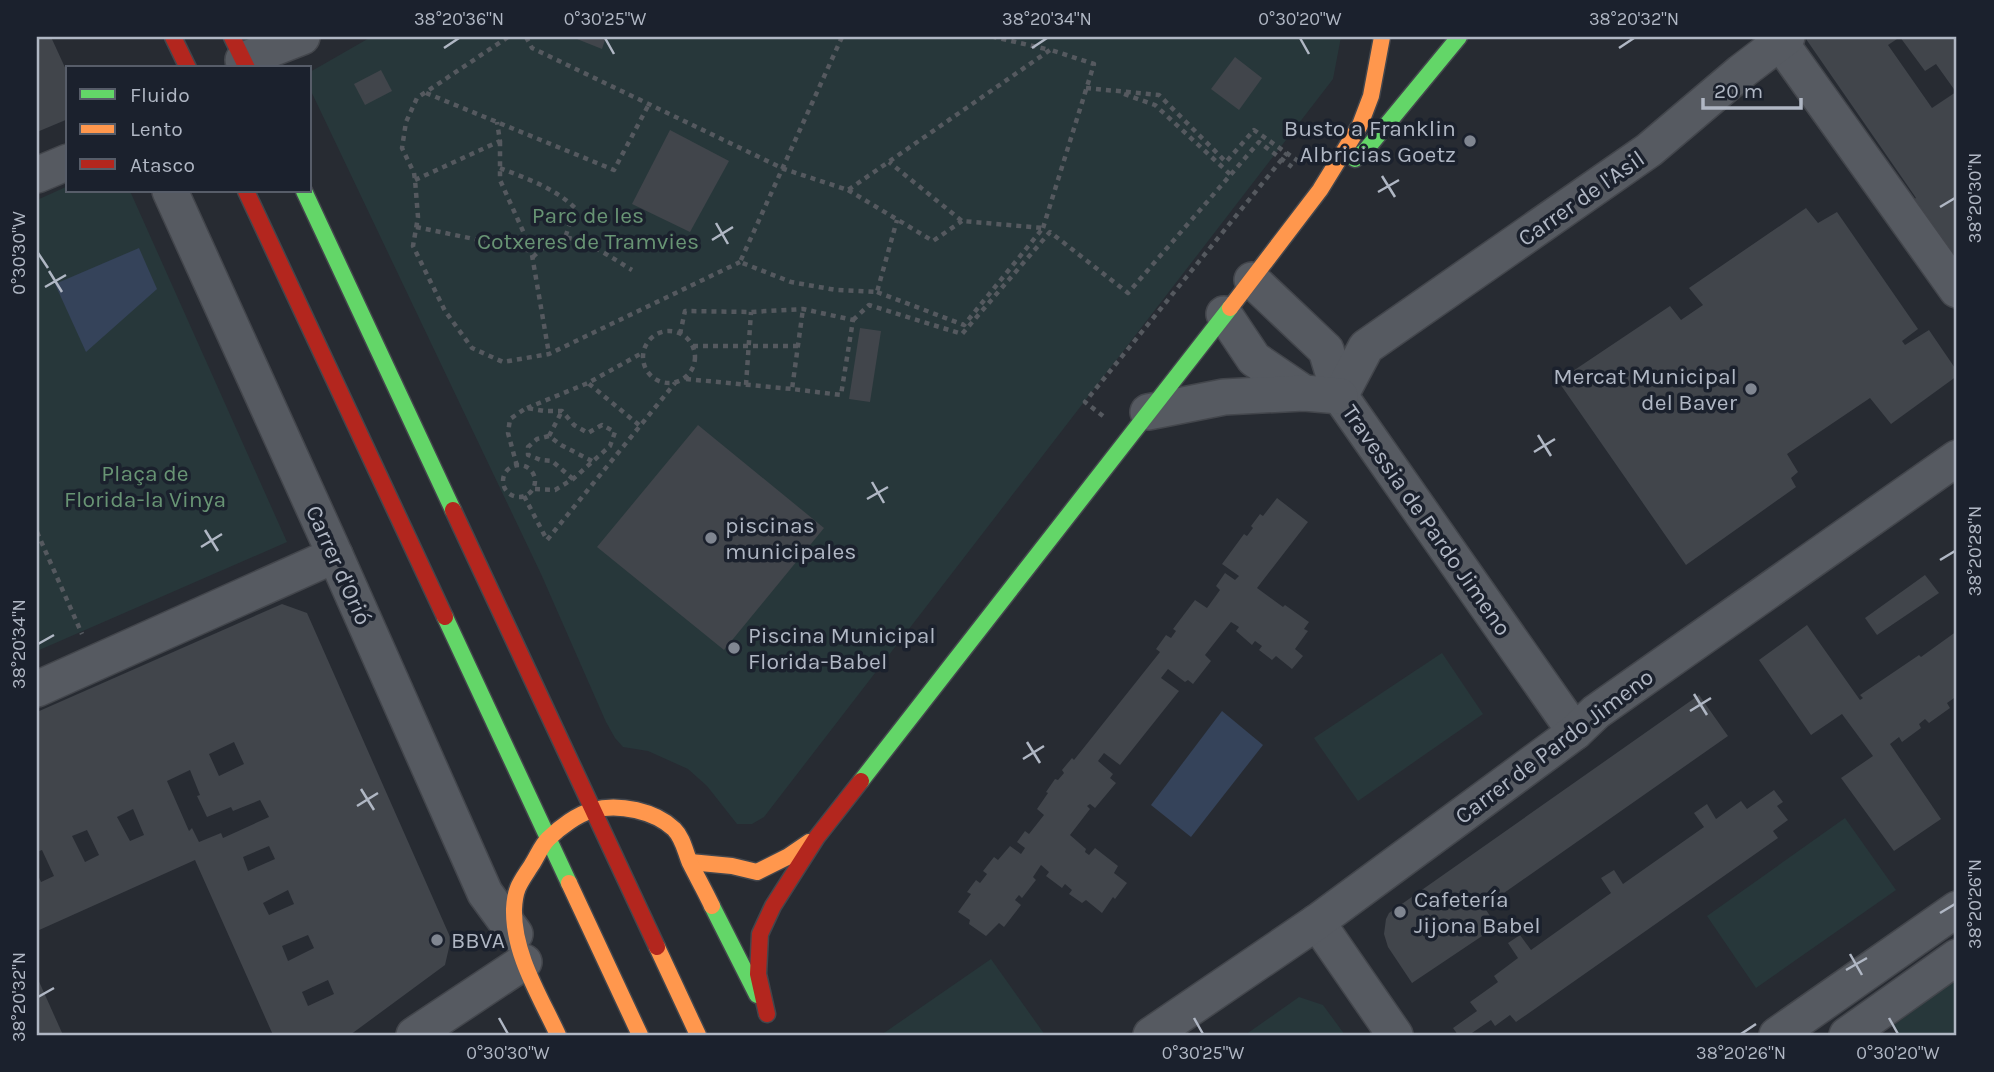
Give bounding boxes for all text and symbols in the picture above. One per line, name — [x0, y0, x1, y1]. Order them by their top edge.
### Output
text: 38°20'36"N — [414, 8, 504, 30]
text: 0°30'25"W — [564, 8, 646, 30]
text: 38°20'34"N — [1002, 8, 1092, 30]
text: 0°30'20"W — [1258, 8, 1342, 30]
text: 38°20'32"N — [1589, 8, 1679, 30]
legend — [66, 66, 312, 192]
scale bar — [1703, 66, 1801, 110]
text: 20 m — [1714, 79, 1763, 103]
text: Fluido — [130, 83, 190, 107]
place label: Busto a Franklin Albricias Goetz — [1284, 115, 1456, 168]
text: Lento — [130, 117, 183, 141]
marker: Busto a Franklin Albricias Goetz — [1462, 133, 1478, 149]
street label: Carrer de l'Asil — [1513, 145, 1650, 252]
text: Atasco — [130, 153, 195, 177]
text: 38°20'30"N — [1964, 153, 1986, 243]
park label: Parc de les Cotxeres de Tramvies — [477, 202, 699, 255]
text: 0°30'30"W — [8, 211, 30, 295]
place label: Mercat Municipal del Baver — [1553, 363, 1738, 416]
marker: Mercat Municipal del Baver — [1743, 381, 1759, 397]
street label: Travessia de Pardo Jimeno — [1337, 400, 1517, 641]
park label: Plaça de Florida-la Vinya — [64, 460, 226, 513]
street label: Carrer d'Orió — [300, 501, 377, 629]
text: 38°20'28"N — [1964, 506, 1986, 596]
place label: piscinas municipales — [725, 512, 856, 565]
marker: piscinas municipales — [703, 530, 719, 546]
text: 38°20'34"N — [8, 599, 30, 689]
place label: Piscina Municipal Florida-Babel — [748, 622, 936, 675]
marker: Piscina Municipal Florida-Babel — [726, 640, 742, 656]
street label: Carrer de Pardo Jimeno — [1450, 663, 1659, 830]
text: 38°20'26"N — [1964, 859, 1986, 949]
place label: Cafetería Jijona Babel — [1414, 886, 1541, 939]
marker: Cafetería Jijona Babel — [1392, 904, 1408, 920]
place label: BBVA — [451, 927, 505, 954]
marker: BBVA — [429, 932, 445, 948]
text: 38°20'32"N — [8, 952, 30, 1042]
text: 0°30'30"W — [466, 1042, 550, 1064]
text: 0°30'25"W — [1162, 1042, 1244, 1064]
text: 38°20'26"N — [1696, 1042, 1786, 1064]
text: 0°30'20"W — [1856, 1042, 1940, 1064]

